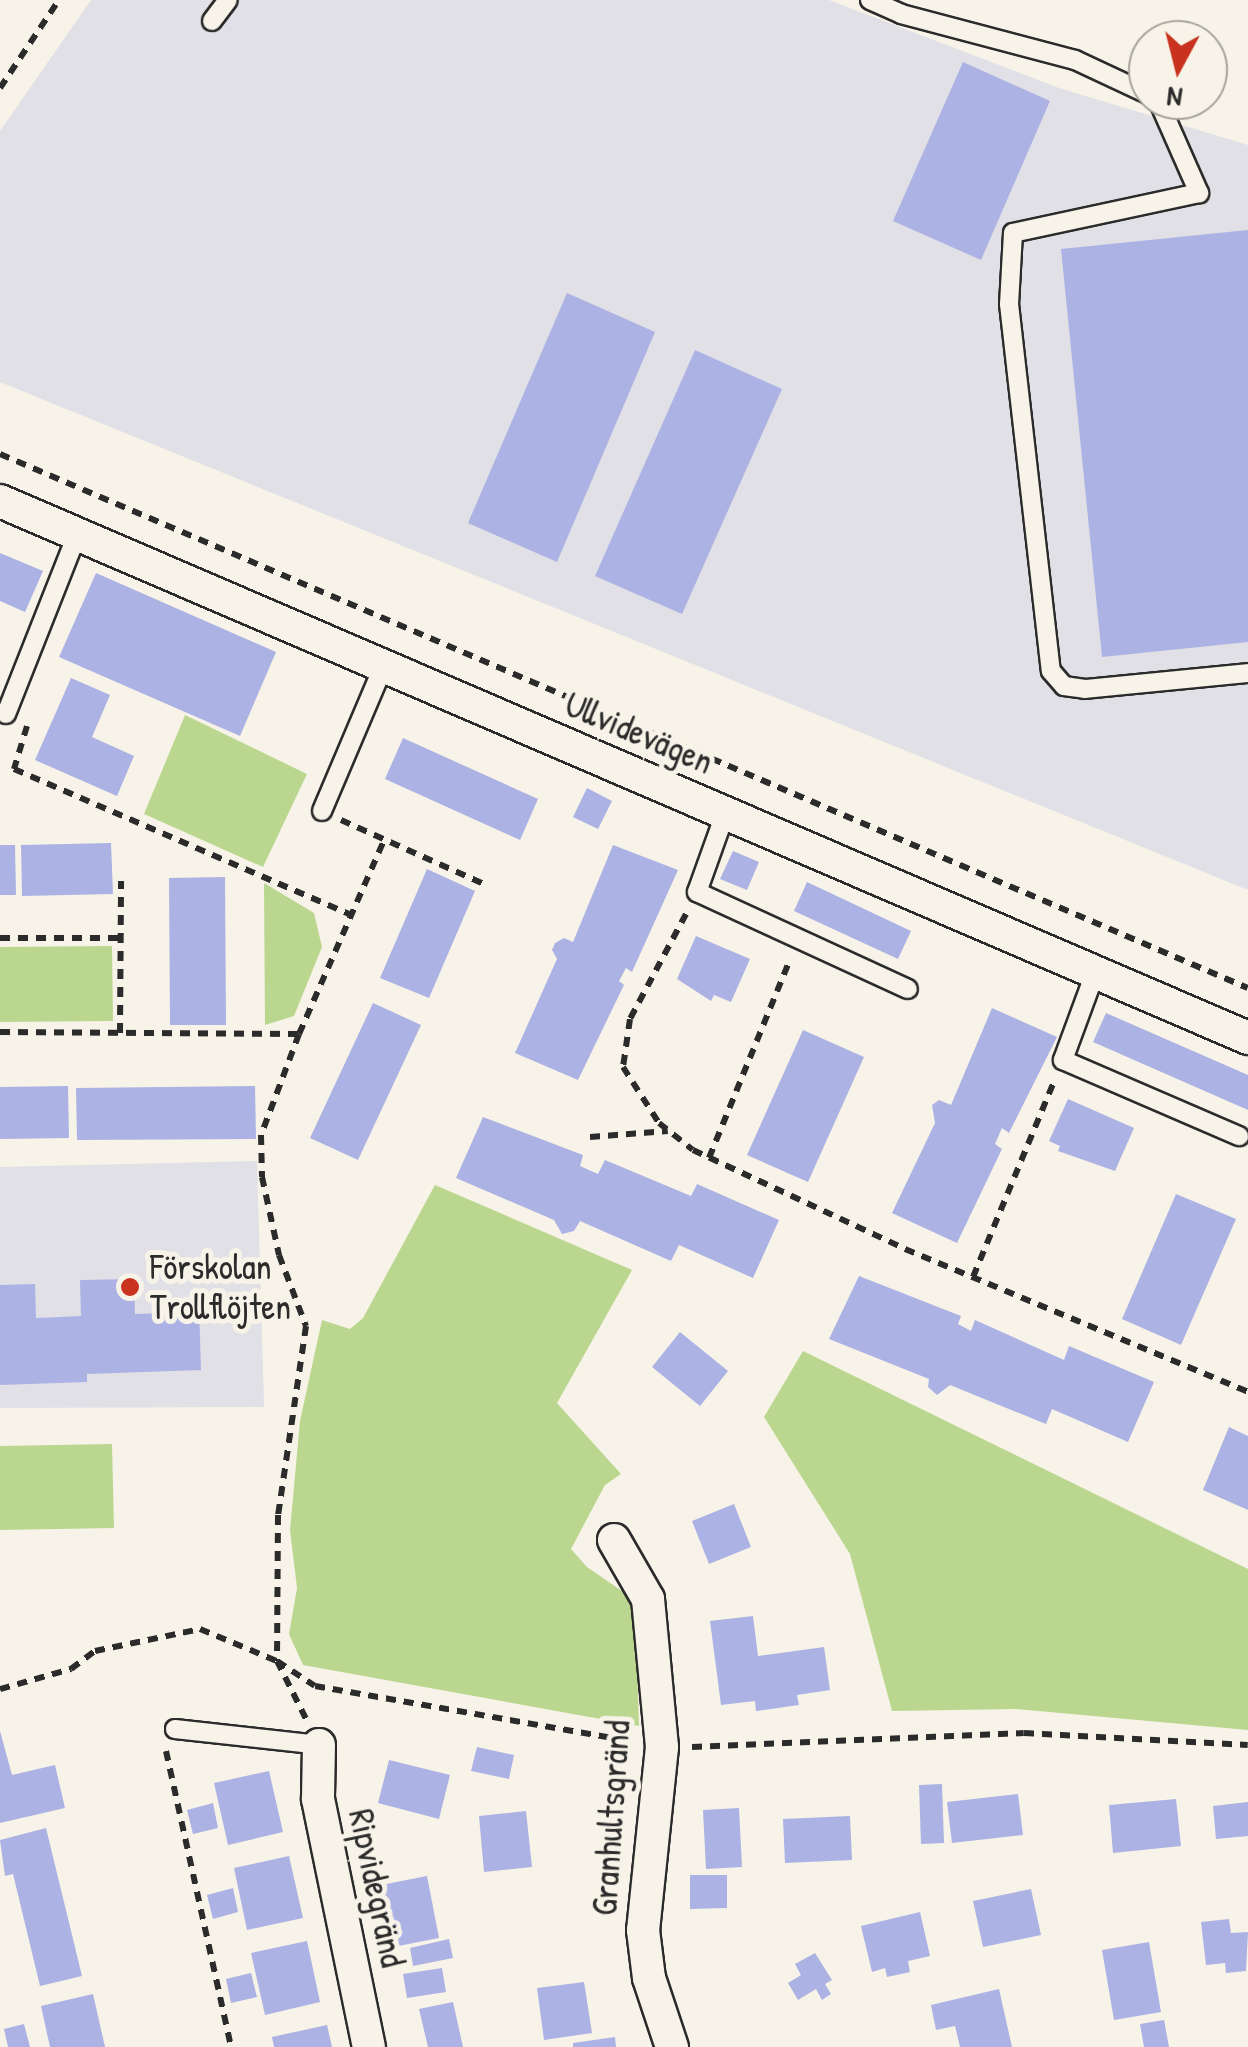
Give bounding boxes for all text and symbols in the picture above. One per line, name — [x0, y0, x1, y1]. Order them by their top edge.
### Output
north arrow — [1128, 20, 1228, 120]
text: N — [1165, 78, 1184, 118]
street label: Ullvidevägen — [559, 683, 719, 783]
place label: Förskolan Trollflöjten — [150, 1246, 291, 1328]
marker: Förskolan Trollflöjten — [119, 1276, 141, 1298]
street label: Granhultsgränd — [583, 1719, 639, 1917]
street label: Ripvidegränd — [340, 1805, 414, 1971]

